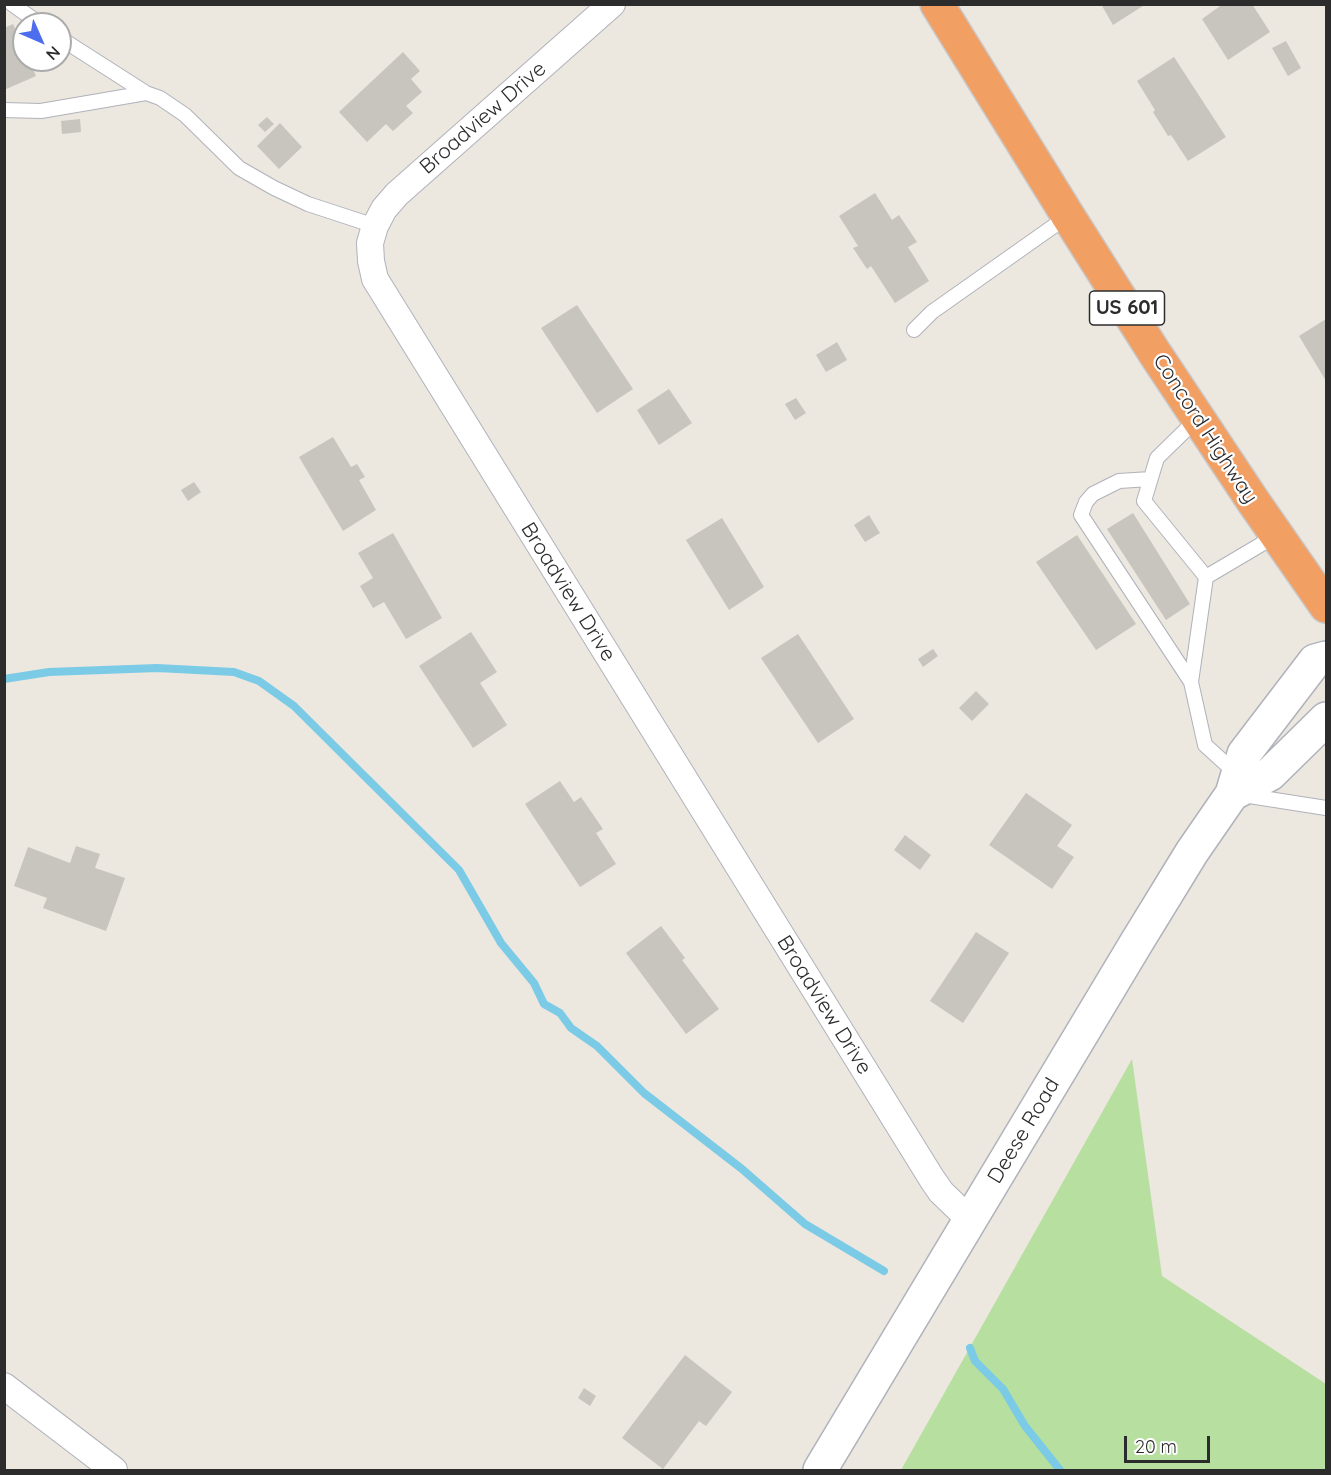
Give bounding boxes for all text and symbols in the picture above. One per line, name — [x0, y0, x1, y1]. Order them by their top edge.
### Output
north arrow — [12, 12, 72, 72]
text: N — [42, 42, 65, 65]
street label: Broadview Drive — [415, 56, 551, 180]
road number: US 601 — [1090, 291, 1164, 325]
street label: Concord Highway — [1147, 349, 1263, 509]
street label: Broadview Drive — [515, 518, 621, 666]
street label: Broadview Drive — [771, 931, 877, 1079]
street label: Deese Road — [983, 1074, 1065, 1188]
scale bar — [1127, 1424, 1212, 1462]
text: 20 m — [1135, 1435, 1177, 1458]

